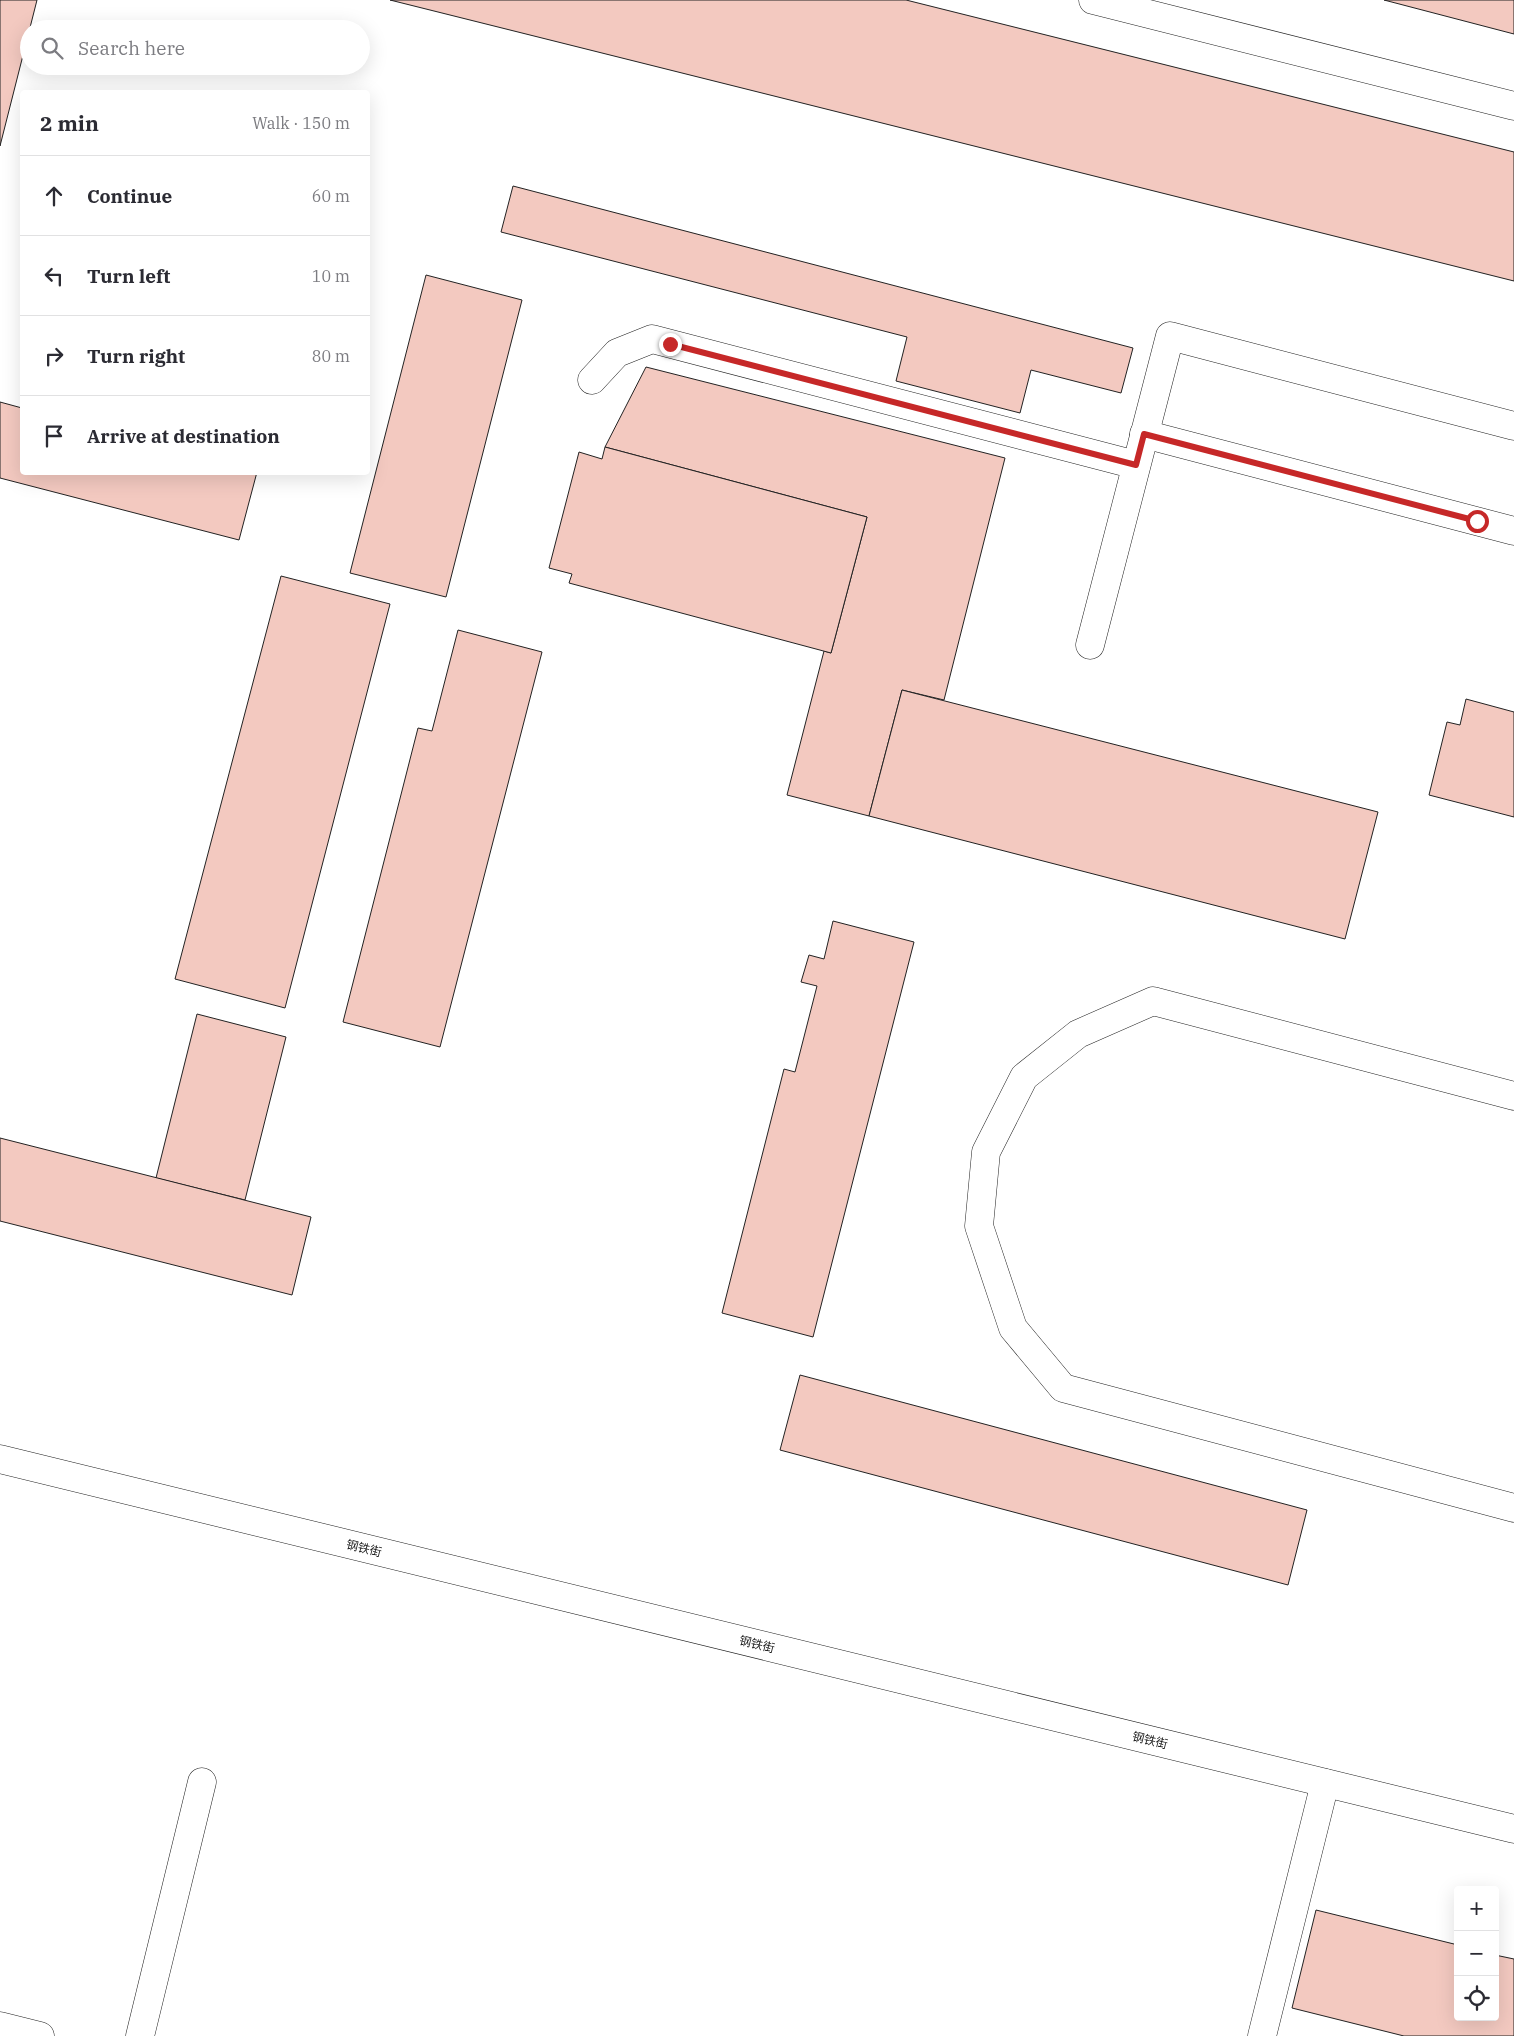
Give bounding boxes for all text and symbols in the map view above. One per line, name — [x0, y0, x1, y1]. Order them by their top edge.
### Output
search box — [20, 20, 370, 75]
icon: search — [38, 34, 66, 62]
text: Search here — [78, 36, 185, 60]
text: 2 min — [40, 109, 99, 137]
text: Walk · 150 m — [252, 113, 350, 133]
icon: ahead — [40, 182, 68, 210]
text: Continue — [87, 184, 172, 208]
text: 60 m — [312, 186, 350, 206]
icon: left — [40, 262, 68, 290]
text: Turn left — [87, 264, 170, 288]
text: 10 m — [312, 266, 350, 286]
route end — [659, 333, 682, 356]
icon: right — [40, 342, 68, 370]
text: Turn right — [87, 344, 185, 368]
text: 80 m — [312, 346, 350, 366]
icon: arrive — [40, 422, 68, 450]
text: Arrive at destination — [87, 424, 280, 448]
route start — [1466, 510, 1489, 533]
street label: 钢铁街 — [345, 1536, 383, 1560]
street label: 钢铁街 — [738, 1632, 776, 1656]
street label: 钢铁街 — [1131, 1728, 1169, 1752]
map controls — [1454, 1886, 1499, 2021]
button: + — [1454, 1886, 1499, 1931]
button: − — [1454, 1931, 1499, 1976]
button: locate — [1454, 1976, 1499, 2021]

